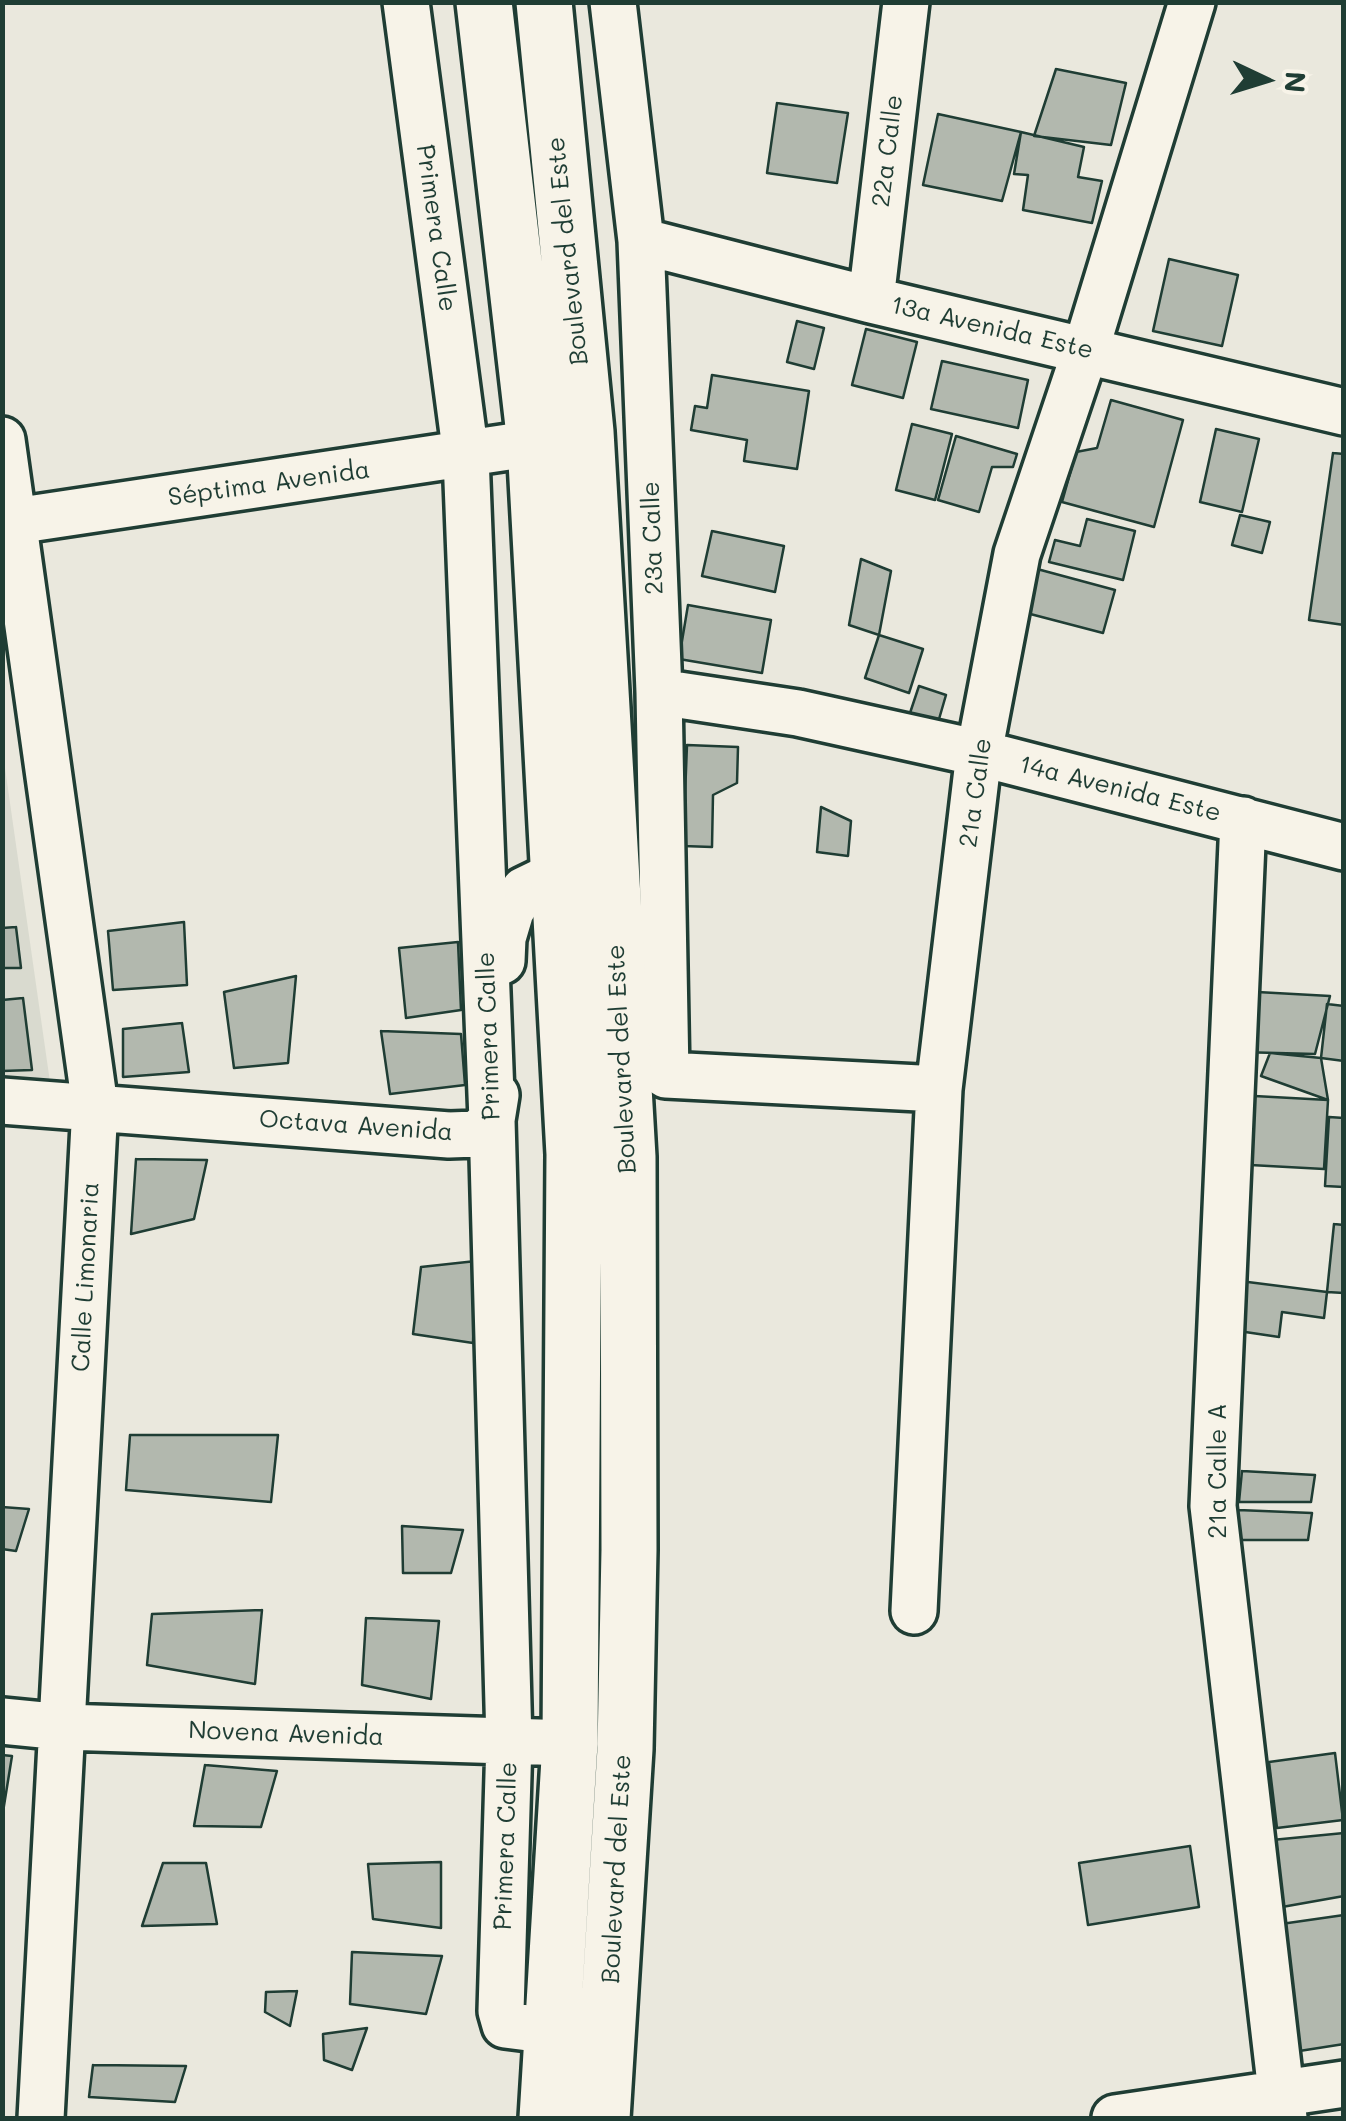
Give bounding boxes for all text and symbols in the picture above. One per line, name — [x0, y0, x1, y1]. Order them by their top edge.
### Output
north arrow — [1216, 30, 1316, 130]
text: N — [1277, 70, 1315, 94]
street label: 22a Calle — [866, 93, 910, 209]
street label: Boulevard del Este — [541, 135, 595, 367]
street label: Primera Calle — [409, 143, 463, 313]
street label: 13a Avenida Este — [888, 290, 1096, 366]
street label: Séptima Avenida — [166, 455, 372, 513]
street label: 23a Calle — [636, 481, 670, 595]
street label: 21a Calle — [953, 736, 999, 850]
street label: 14a Avenida Este — [1016, 749, 1224, 829]
street label: Boulevard del Este — [601, 944, 643, 1174]
street label: Primera Calle — [471, 951, 507, 1121]
street label: Octava Avenida — [258, 1104, 454, 1148]
street label: Calle Limonaria — [66, 1181, 106, 1373]
street label: 21a Calle A — [1203, 1403, 1233, 1539]
street label: Novena Avenida — [188, 1716, 384, 1752]
street label: Boulevard del Este — [596, 1754, 638, 1984]
street label: Primera Calle — [488, 1761, 524, 1931]

